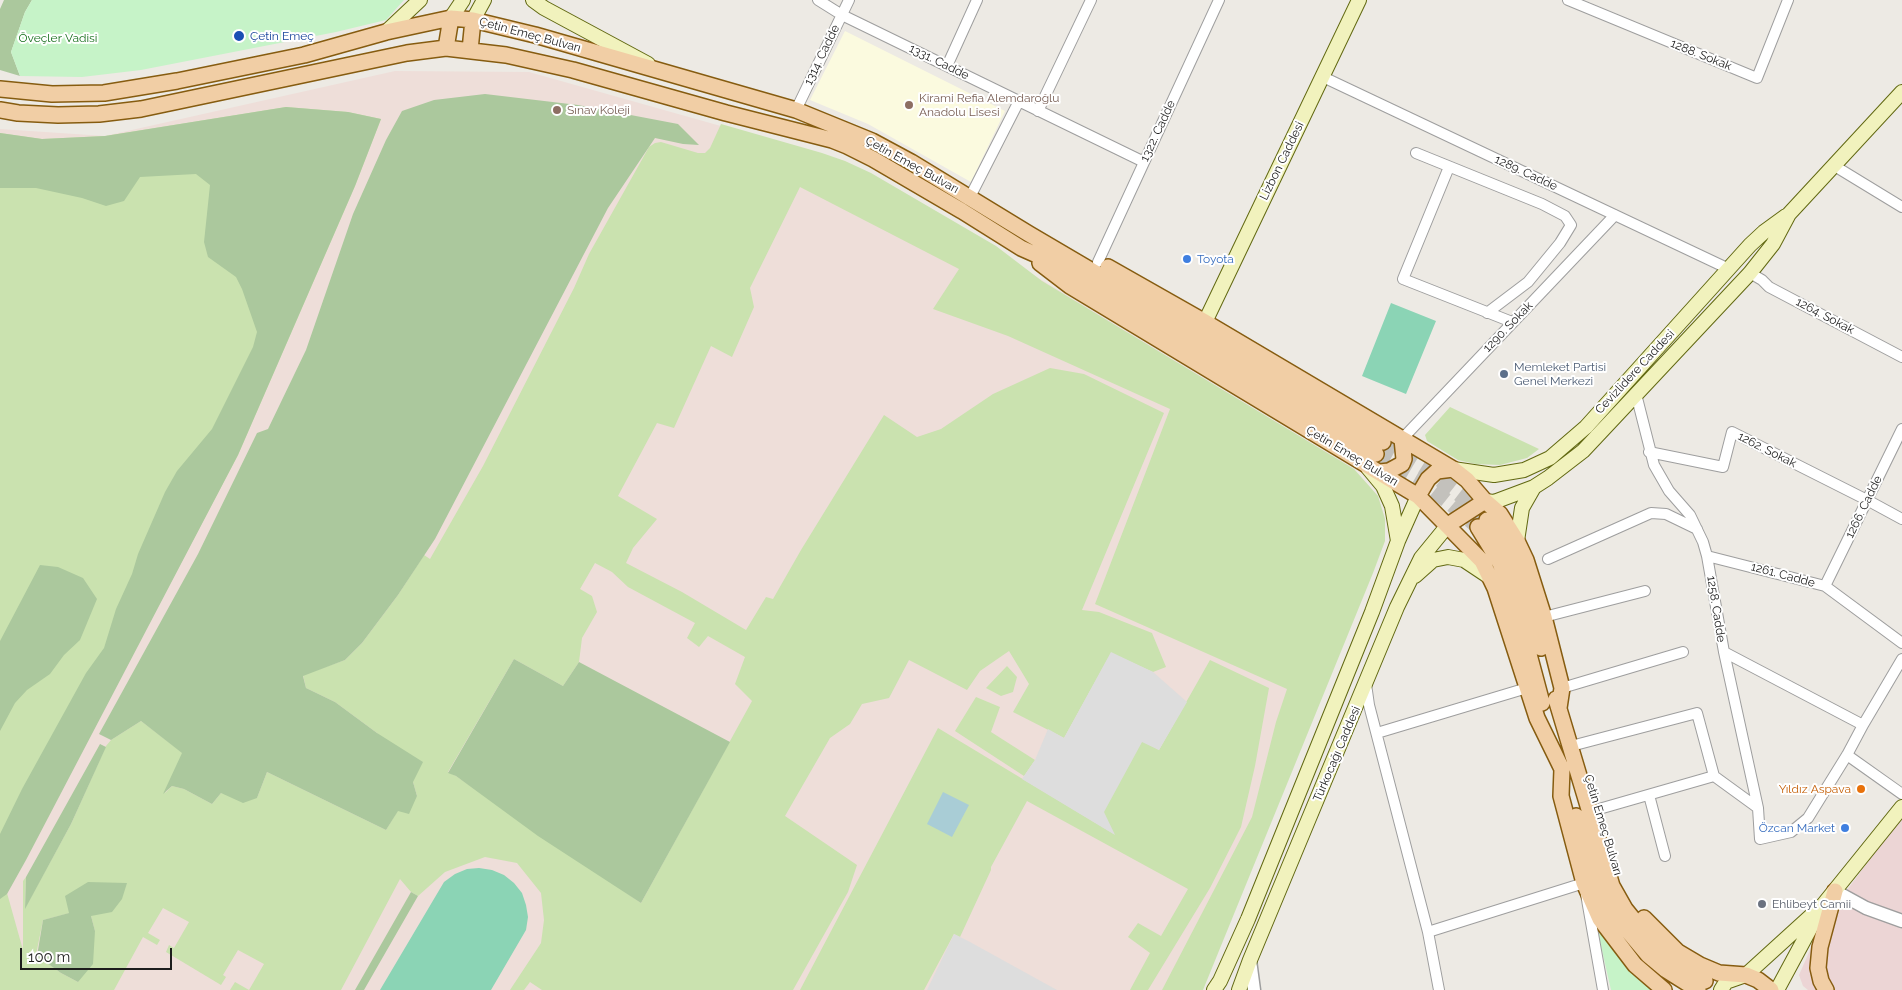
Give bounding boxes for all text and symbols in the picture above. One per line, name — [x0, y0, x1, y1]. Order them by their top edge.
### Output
street label: Çetin Emeç Bulvarı — [478, 15, 582, 55]
street label: 1314. Cadde — [801, 22, 843, 88]
marker: Çetin Emeç — [232, 29, 246, 43]
place label: Çetin Emeç — [250, 29, 314, 43]
park label: Öveçler Vadisi — [19, 31, 97, 45]
street label: 1288. Sokak — [1668, 36, 1734, 74]
street label: 1331. Cadde — [907, 41, 971, 83]
place label: Kirami Refia Alemdaroğlu Anadolu Lisesi — [919, 91, 1059, 119]
street label: 1322. Cadde — [1138, 98, 1178, 164]
marker: Kirami Refia Alemdaroğlu Anadolu Lisesi — [903, 99, 915, 111]
place label: Sınav Koleji — [567, 103, 630, 117]
marker: Sınav Koleji — [551, 104, 563, 116]
street label: Lizbon Caddesi — [1257, 120, 1307, 202]
street label: Çetin Emeç Bulvarı — [863, 133, 961, 197]
street label: 1289. Cadde — [1492, 152, 1560, 194]
place label: Toyota — [1197, 252, 1234, 266]
marker: Toyota — [1181, 253, 1193, 265]
street label: 1264. Sokak — [1793, 295, 1857, 337]
street label: 1290. Sokak — [1480, 299, 1536, 355]
street label: Cevizlidere Caddesi — [1592, 327, 1678, 417]
place label: Memleket Partisi Genel Merkezi — [1514, 360, 1606, 388]
marker: Memleket Partisi Genel Merkezi — [1498, 368, 1510, 380]
street label: Çetin Emeç Bulvarı — [1303, 423, 1401, 489]
street label: 1262. Sokak — [1735, 429, 1799, 471]
street label: 1266. Cadde — [1843, 473, 1885, 541]
street label: 1261. Cadde — [1749, 560, 1817, 590]
street label: 1258. Cadde — [1704, 575, 1728, 643]
street label: Türkocağı Caddesi — [1310, 704, 1364, 804]
street label: Çetin Emeç Bulvarı — [1581, 773, 1625, 877]
place label: Yıldız Aspava — [1779, 782, 1851, 796]
marker: Yıldız Aspava — [1855, 783, 1867, 795]
place label: Özcan Market — [1759, 821, 1835, 835]
marker: Özcan Market — [1839, 822, 1851, 834]
place label: Ehlibeyt Camii — [1772, 897, 1851, 911]
marker: Ehlibeyt Camii — [1756, 898, 1768, 910]
scale bar — [22, 938, 175, 970]
text: 100 m — [28, 948, 70, 966]

